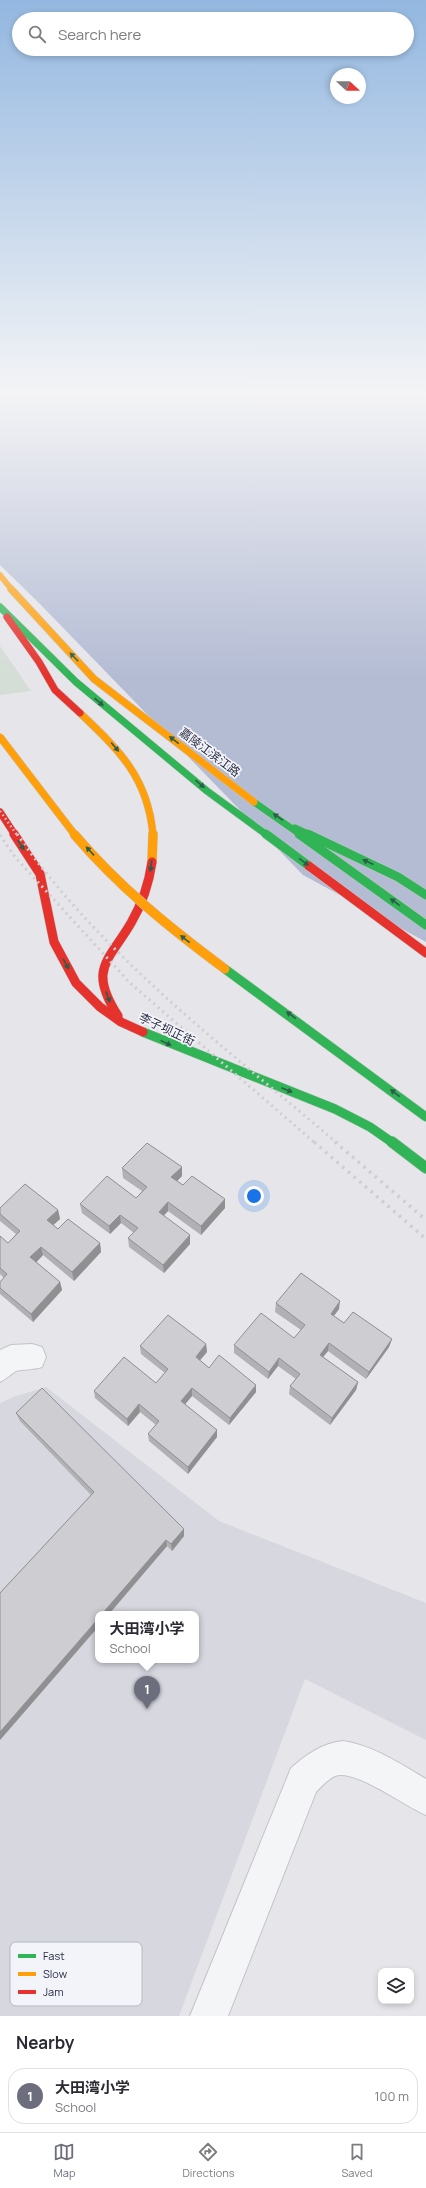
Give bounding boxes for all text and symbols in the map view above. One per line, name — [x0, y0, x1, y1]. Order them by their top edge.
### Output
search box — [12, 12, 414, 56]
icon: search — [26, 23, 48, 45]
text: Search here — [58, 24, 141, 45]
north arrow — [330, 68, 366, 104]
one-way arrow — [69, 652, 79, 662]
one-way arrow — [94, 697, 105, 706]
street label: 嘉陵江滨江路 — [176, 724, 244, 780]
one-way arrow — [168, 736, 179, 744]
one-way arrow — [110, 741, 119, 752]
one-way arrow — [194, 780, 205, 789]
one-way arrow — [273, 813, 284, 821]
one-way arrow — [17, 839, 25, 850]
one-way arrow — [85, 846, 95, 856]
one-way arrow — [298, 858, 309, 866]
one-way arrow — [362, 859, 373, 865]
one-way arrow — [148, 860, 154, 872]
one-way arrow — [389, 898, 400, 906]
one-way arrow — [180, 935, 191, 943]
one-way arrow — [63, 959, 69, 970]
one-way arrow — [105, 992, 111, 1004]
street label: 李子坝正街 — [136, 1009, 198, 1049]
one-way arrow — [285, 1011, 296, 1019]
one-way arrow — [160, 1040, 172, 1046]
one-way arrow — [281, 1088, 293, 1094]
one-way arrow — [389, 1089, 400, 1097]
your location — [244, 1186, 264, 1206]
popup — [95, 1611, 199, 1663]
text: 大田湾小学 — [109, 1618, 185, 1639]
text: School — [109, 1639, 151, 1657]
pin: 1 — [134, 1676, 160, 1709]
legend — [10, 1942, 142, 2006]
text: Fast — [43, 1948, 65, 1963]
text: Slow — [43, 1966, 68, 1981]
map controls — [378, 1968, 414, 2004]
button: layers — [378, 1968, 414, 2004]
text: Jam — [43, 1984, 64, 1999]
text: Nearby — [16, 2031, 74, 2054]
text: 大田湾小学 — [55, 2077, 130, 2098]
text: 1 — [27, 2087, 33, 2105]
text: 100 m — [374, 2087, 409, 2105]
text: School — [55, 2098, 96, 2116]
tab: Map — [53, 2141, 75, 2180]
tab: Directions — [182, 2141, 235, 2180]
tab: Saved — [342, 2141, 373, 2180]

